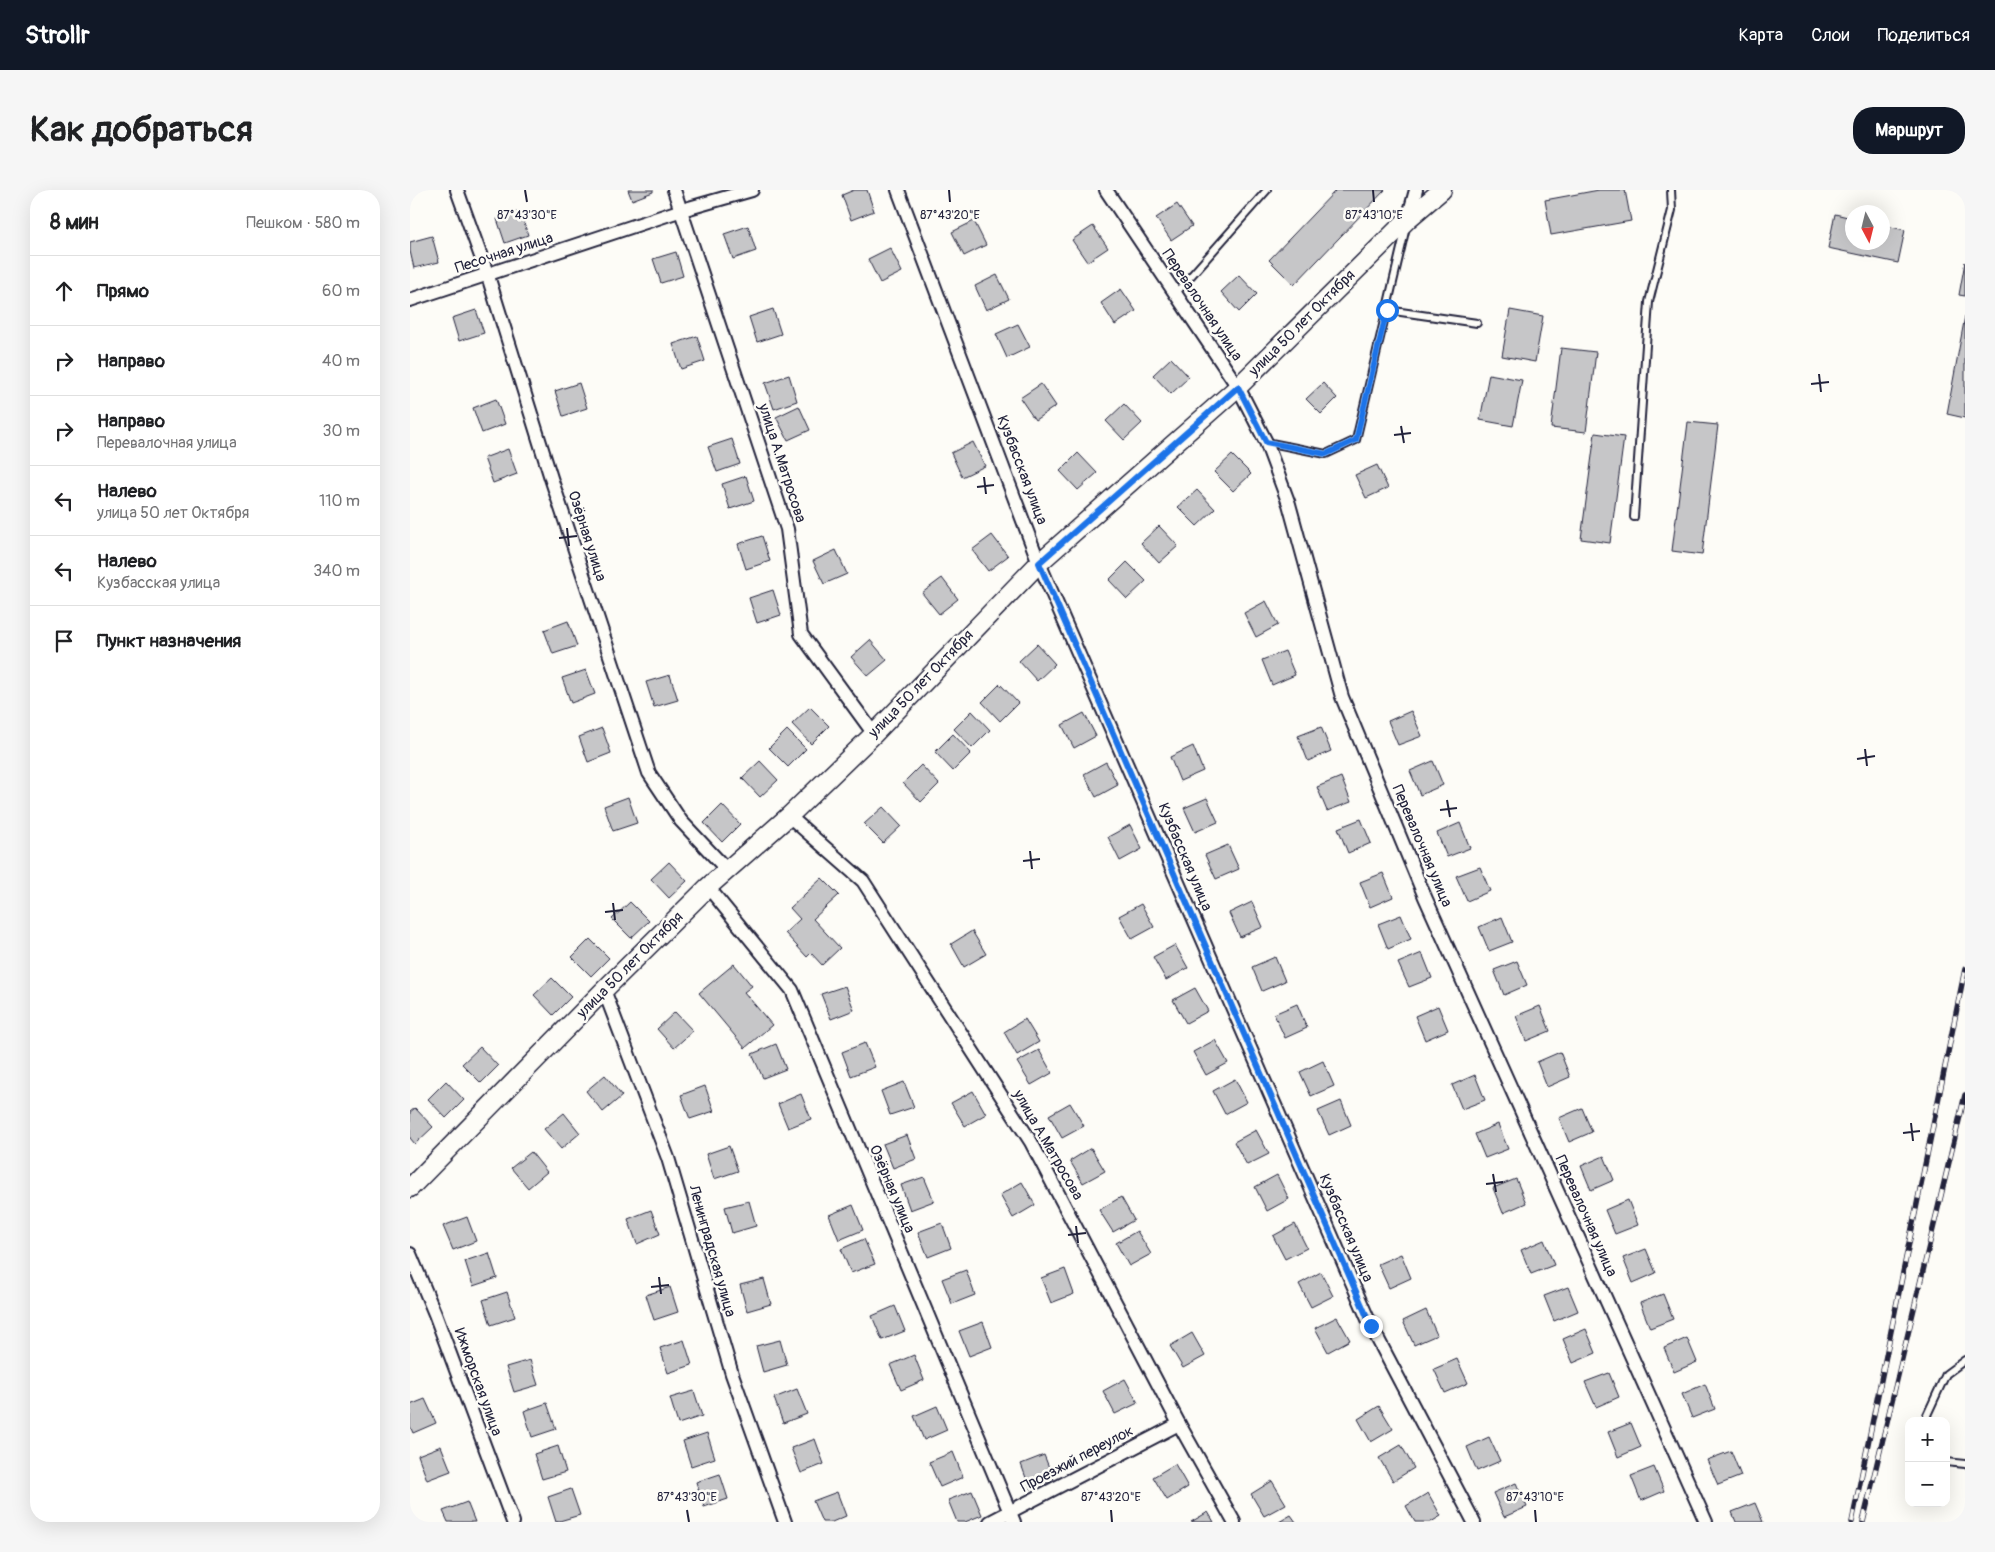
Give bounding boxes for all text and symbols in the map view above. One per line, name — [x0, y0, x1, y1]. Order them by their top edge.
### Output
text: Strollr — [25, 21, 90, 50]
text: Карта — [1739, 24, 1783, 47]
text: Слои — [1811, 24, 1849, 47]
text: Поделиться — [1877, 24, 1970, 47]
button: Маршрут — [1853, 107, 1965, 154]
text: Как добраться — [30, 108, 253, 152]
north arrow — [1845, 205, 1890, 250]
text: 87°43'30"E — [497, 208, 557, 223]
text: 87°43'20"E — [920, 208, 980, 223]
text: 87°43'10"E — [1345, 208, 1403, 223]
text: 8 мин — [50, 209, 99, 236]
text: Пешком · 580 m — [246, 213, 360, 233]
street label: Песочная улица — [453, 228, 555, 278]
street label: Перевалочная улица — [1158, 245, 1246, 365]
street label: улица 50 лет Октября — [1244, 266, 1359, 381]
icon: ahead — [50, 277, 78, 305]
text: Прямо — [97, 279, 149, 303]
text: 60 m — [322, 281, 360, 301]
route start — [1376, 299, 1399, 322]
icon: right — [50, 347, 78, 375]
text: Направо — [97, 349, 165, 373]
text: 40 m — [322, 351, 360, 371]
street label: улица А.Матросова — [753, 400, 810, 525]
text: Направо — [97, 409, 165, 433]
street label: Кузбасская улица — [992, 413, 1052, 527]
icon: right — [50, 417, 78, 445]
text: 30 m — [322, 421, 360, 441]
text: Перевалочная улица — [97, 433, 237, 453]
text: Налево — [97, 479, 157, 503]
icon: left — [50, 487, 78, 515]
street label: Озёрная улица — [563, 488, 611, 584]
text: 110 m — [319, 491, 360, 511]
text: улица 50 лет Октября — [97, 503, 249, 523]
text: Налево — [97, 549, 157, 573]
icon: left — [50, 557, 78, 585]
text: 340 m — [313, 561, 360, 581]
text: Кузбасская улица — [97, 573, 220, 593]
street label: улица 50 лет Октября — [864, 626, 977, 743]
icon: arrive — [50, 627, 78, 655]
text: Пункт назначения — [97, 629, 241, 653]
street label: Перевалочная улица — [1388, 782, 1456, 910]
street label: Кузбасская улица — [1154, 800, 1216, 914]
street label: улица 50 лет Октября — [572, 908, 687, 1023]
street label: улица А.Матросова — [1008, 1086, 1087, 1203]
street label: Озёрная улица — [865, 1142, 919, 1236]
street label: Перевалочная улица — [1551, 1152, 1621, 1280]
street label: Кузбасская улица — [1315, 1171, 1377, 1285]
street label: Ленинградская улица — [684, 1182, 740, 1319]
route end — [1360, 1315, 1383, 1338]
street label: Ижморская улица — [450, 1325, 506, 1439]
map controls — [1905, 1417, 1950, 1507]
button: + — [1905, 1417, 1950, 1462]
street label: Проезжий переулок — [1017, 1421, 1137, 1497]
button: − — [1905, 1462, 1950, 1507]
text: 87°43'30"E — [657, 1490, 717, 1505]
text: 87°43'20"E — [1081, 1490, 1141, 1505]
text: 87°43'10"E — [1506, 1490, 1564, 1505]

